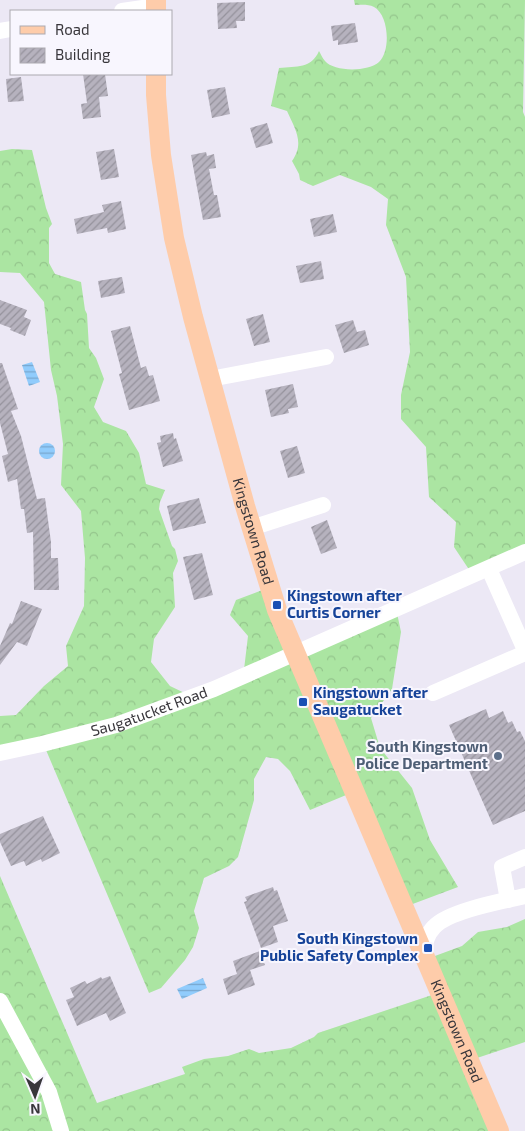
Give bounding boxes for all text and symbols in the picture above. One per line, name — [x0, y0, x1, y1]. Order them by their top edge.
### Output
legend — [10, 10, 172, 75]
text: Road — [55, 20, 90, 38]
text: Building — [55, 45, 111, 63]
street label: Kingstown Road — [230, 476, 279, 587]
place label: Kingstown after Curtis Corner — [287, 586, 402, 621]
marker: Kingstown after Curtis Corner — [271, 599, 283, 611]
street label: Saugatucket Road — [89, 682, 210, 739]
place label: Kingstown after Saugatucket — [313, 683, 428, 718]
marker: Kingstown after Saugatucket — [297, 696, 309, 708]
place label: South Kingstown Police Department — [356, 737, 488, 772]
marker: South Kingstown Police Department — [492, 750, 504, 762]
place label: South Kingstown Public Safety Complex — [260, 929, 418, 965]
marker: South Kingstown Public Safety Complex — [422, 942, 434, 954]
street label: Kingstown Road — [427, 976, 487, 1085]
north arrow — [10, 1071, 60, 1121]
text: N — [30, 1101, 41, 1118]

